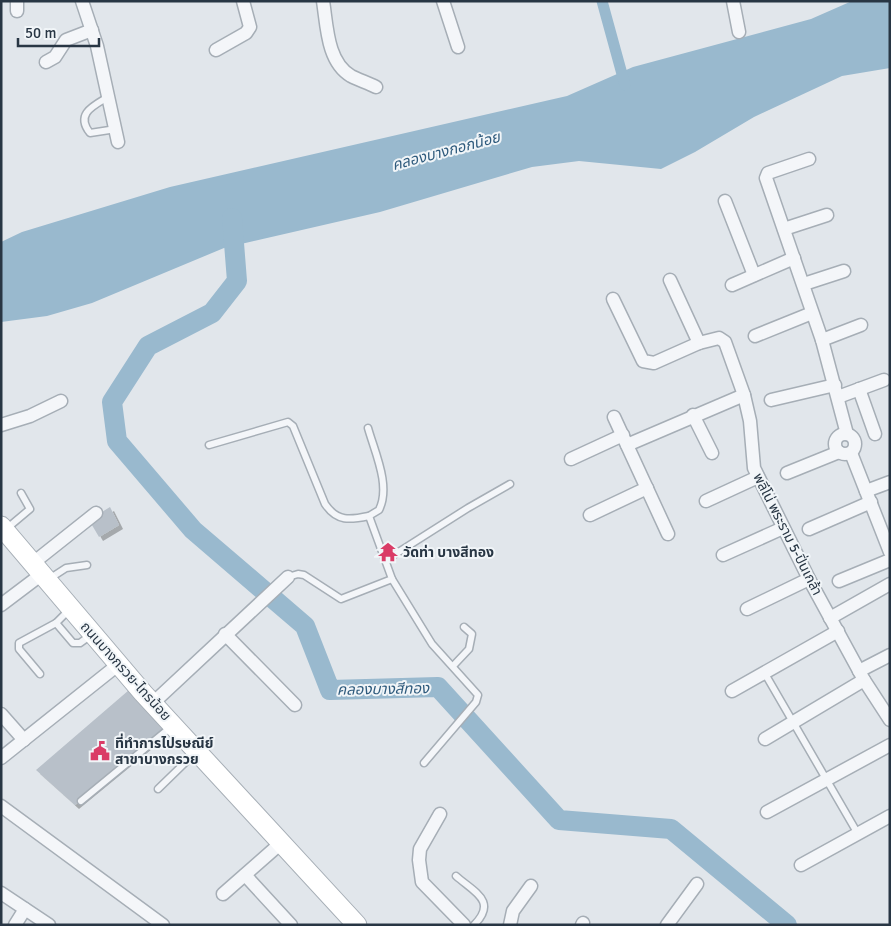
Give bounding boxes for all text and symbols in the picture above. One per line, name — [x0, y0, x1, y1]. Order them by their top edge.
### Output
scale bar — [18, 15, 99, 47]
text: 50 m — [25, 24, 56, 42]
water label: คลองบางกอกน้อย — [390, 128, 503, 174]
street label: พลีโน่ พระราม 5-ปิ่นเกล้า — [749, 470, 827, 598]
temple icon: วัดท่า บางสีทอง — [377, 541, 399, 563]
place label: วัดท่า บางสีทอง — [403, 544, 494, 561]
street label: ถนนบางกรวย-ไทรน้อย — [77, 618, 174, 724]
water label: คลองบางสีทอง — [337, 679, 430, 699]
place label: ที่ทำการไปรษณีย์ สาขาบางกรวย — [115, 733, 213, 768]
public building icon: ที่ทำการไปรษณีย์ สาขาบางกรวย — [89, 740, 111, 762]

